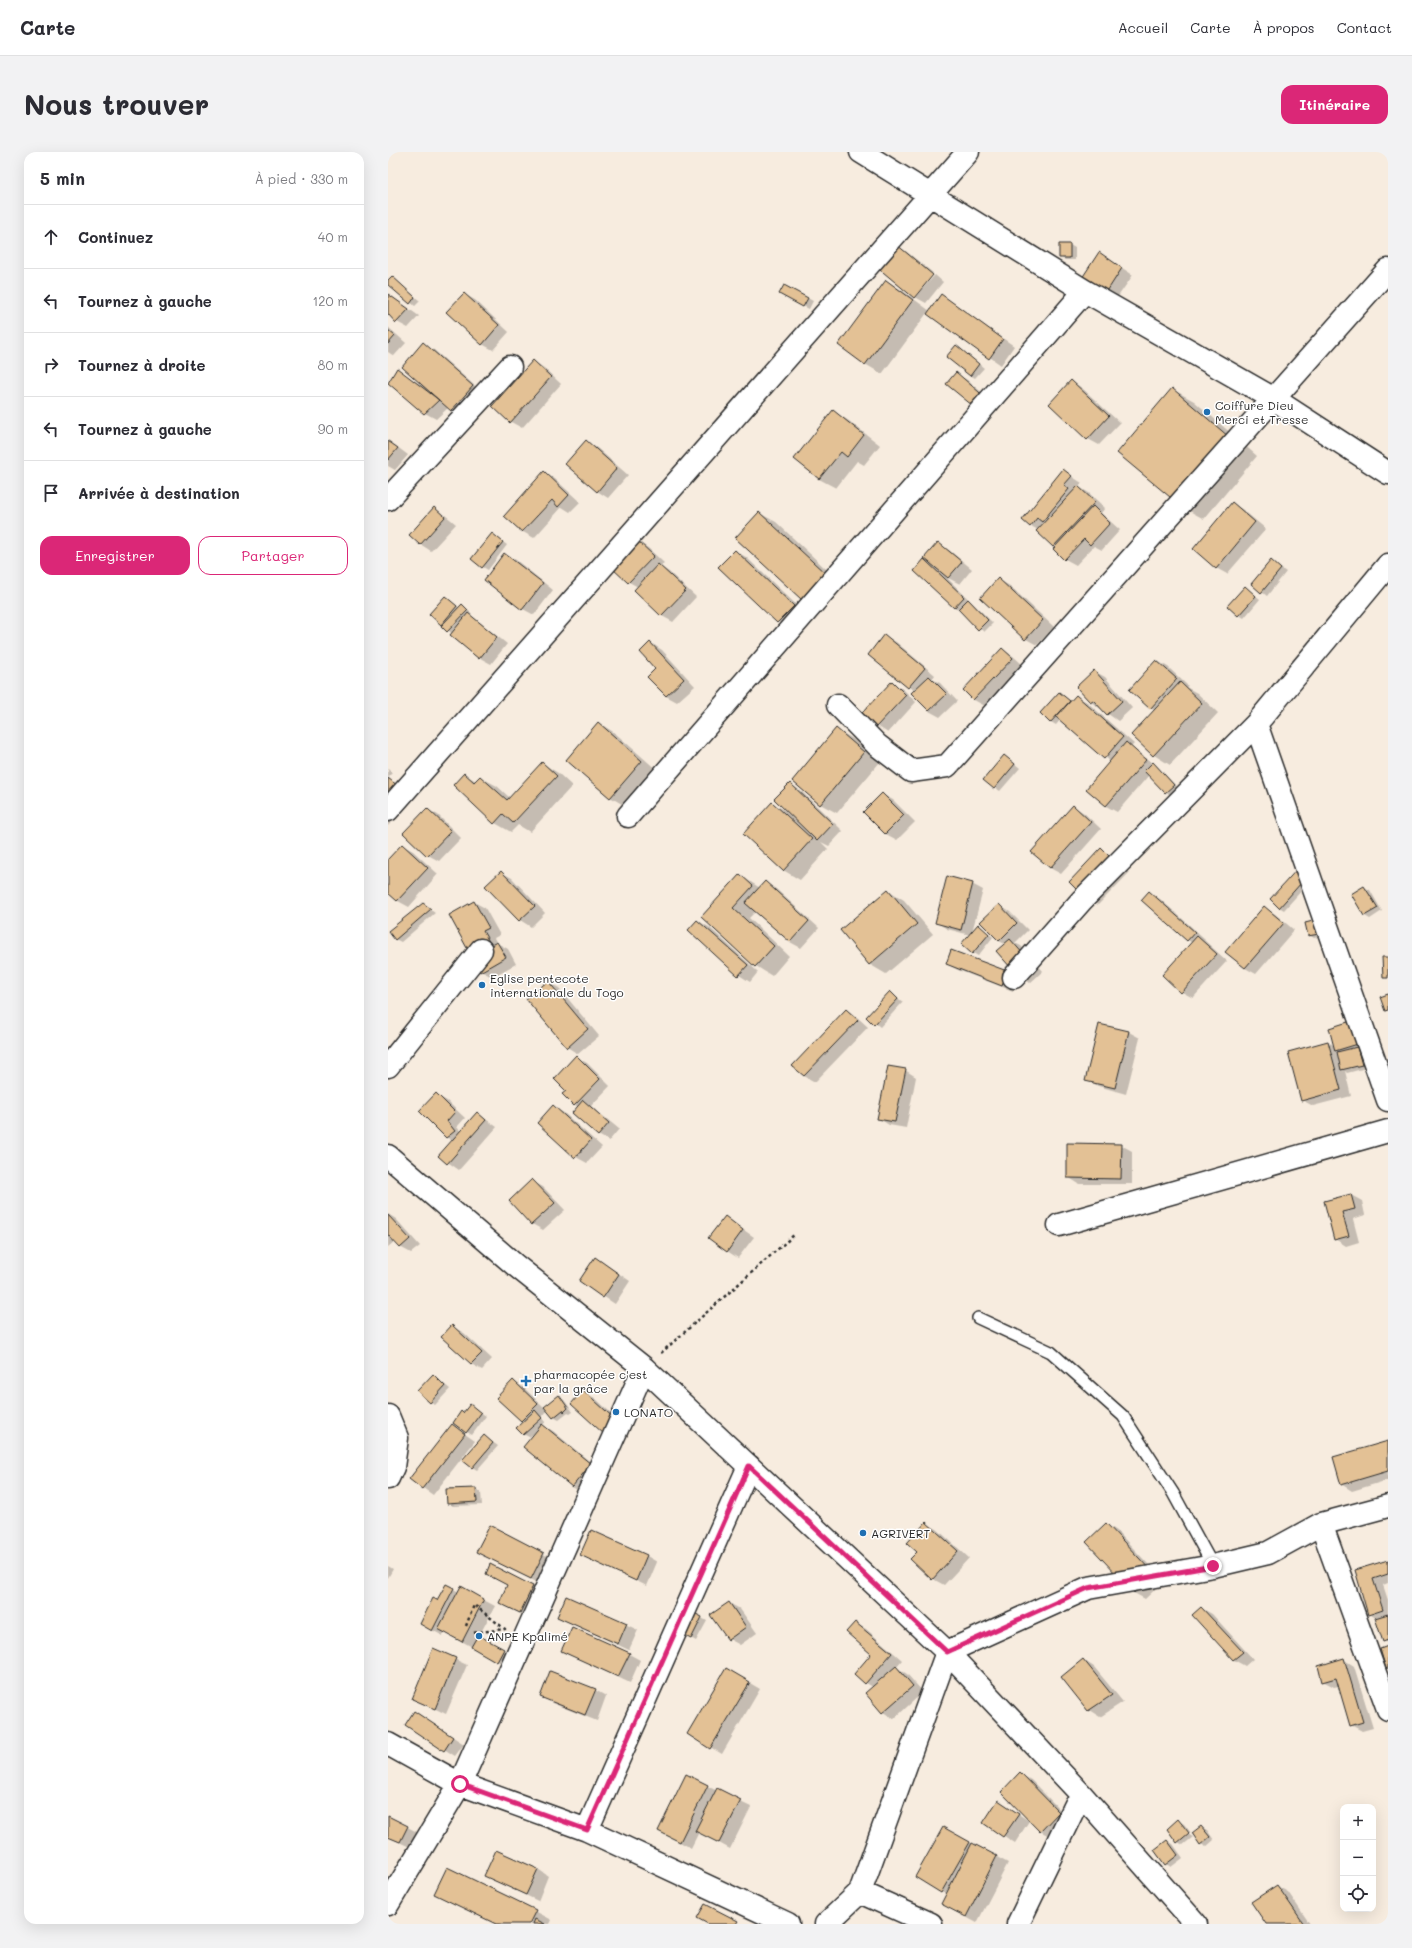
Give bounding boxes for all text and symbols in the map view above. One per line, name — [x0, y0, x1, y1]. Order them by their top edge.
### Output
text: Carte — [20, 15, 75, 40]
text: Accueil — [1118, 18, 1168, 37]
text: Carte — [1190, 18, 1231, 37]
text: À propos — [1253, 18, 1315, 37]
text: Contact — [1337, 18, 1392, 37]
button: Itinéraire — [1281, 85, 1388, 124]
text: Nous trouver — [24, 86, 209, 122]
text: 5 min — [40, 167, 85, 189]
text: À pied · 330 m — [255, 170, 348, 187]
icon: ahead — [40, 226, 62, 248]
text: Continuez — [78, 227, 153, 247]
text: 40 m — [318, 228, 348, 245]
icon: left — [40, 290, 62, 312]
text: Tournez à gauche — [78, 291, 212, 311]
text: 120 m — [312, 292, 348, 309]
icon: right — [40, 354, 62, 376]
text: Tournez à droite — [78, 355, 206, 375]
text: 80 m — [318, 356, 348, 373]
place label: Coiffure Dieu Merci et Tresse — [1215, 397, 1308, 427]
marker: Coiffure Dieu Merci et Tresse — [1202, 407, 1212, 417]
icon: left — [40, 418, 62, 440]
text: Tournez à gauche — [78, 419, 212, 439]
text: 90 m — [318, 420, 348, 437]
icon: arrive — [40, 482, 62, 504]
text: Arrivée à destination — [78, 483, 240, 503]
button: Enregistrer — [40, 536, 190, 575]
button: Partager — [198, 536, 348, 575]
place label: Eglise pentecote internationale du Togo — [490, 970, 624, 1000]
marker: Eglise pentecote internationale du Togo — [477, 980, 487, 990]
place label: pharmacopée c'est par la grâce — [534, 1366, 647, 1396]
marker: pharmacopée c'est par la grâce — [521, 1376, 531, 1386]
place label: LONATO — [624, 1404, 673, 1420]
marker: LONATO — [611, 1407, 621, 1417]
place label: AGRIVERT — [871, 1525, 930, 1541]
marker: AGRIVERT — [858, 1528, 868, 1538]
route end — [1204, 1557, 1222, 1575]
place label: ANPE Kpalimé — [487, 1628, 568, 1644]
marker: ANPE Kpalimé — [474, 1631, 484, 1641]
route start — [451, 1775, 469, 1793]
map controls — [1340, 1804, 1376, 1912]
button: + — [1340, 1804, 1376, 1840]
button: − — [1340, 1840, 1376, 1876]
button: locate — [1340, 1876, 1376, 1912]

